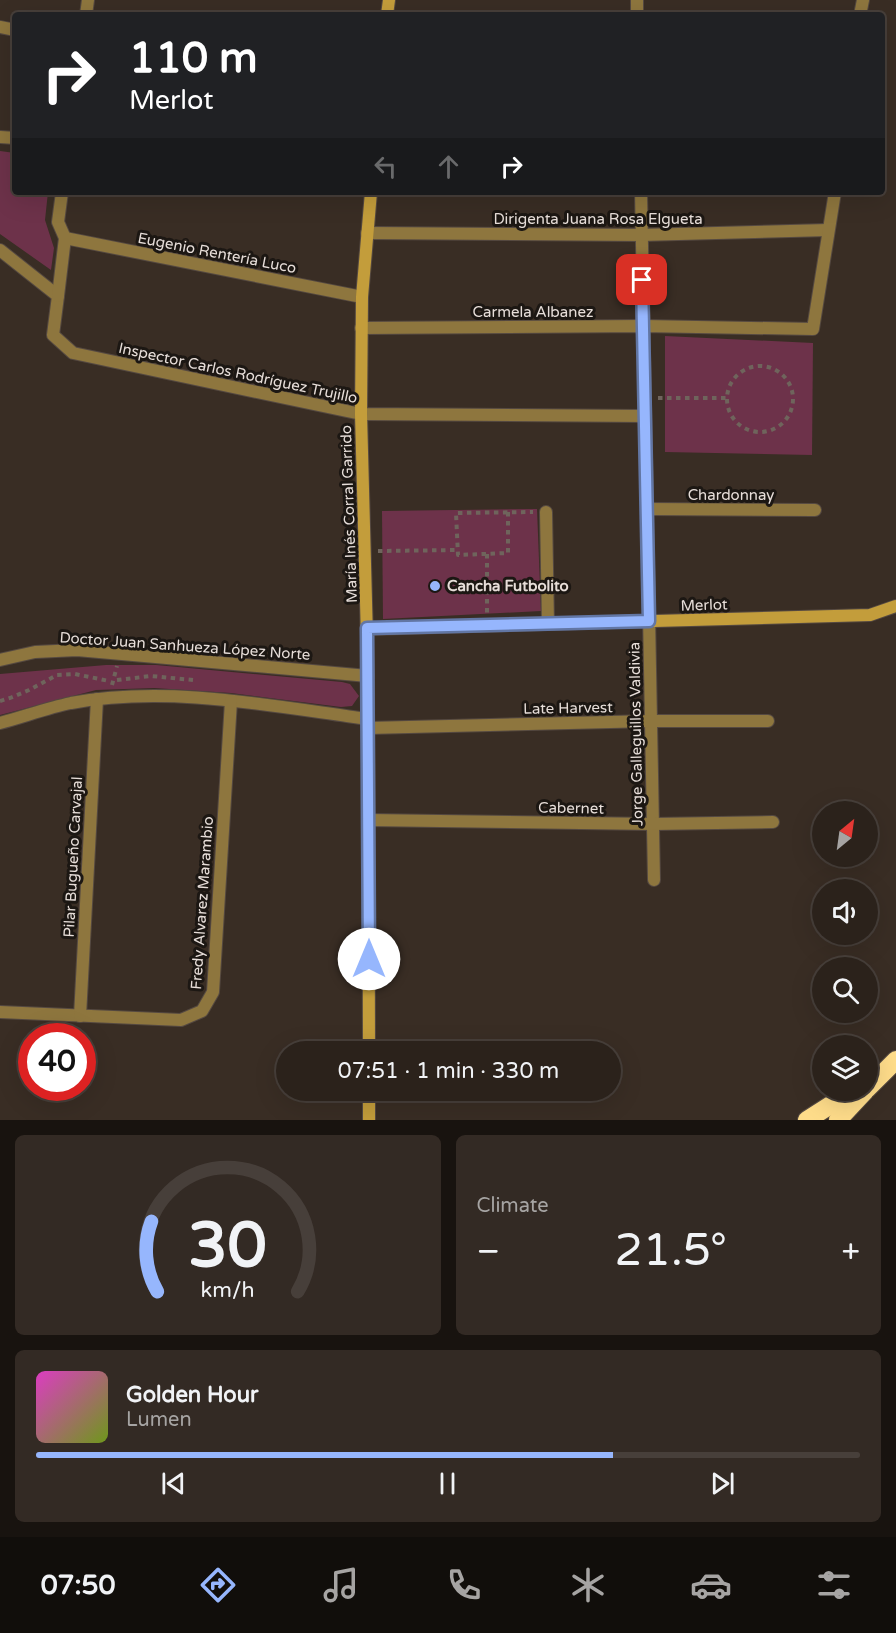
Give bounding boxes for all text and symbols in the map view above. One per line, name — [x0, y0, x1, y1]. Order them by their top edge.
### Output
text: 110 m — [129, 33, 258, 84]
icon: right — [30, 36, 108, 114]
text: Merlot — [129, 84, 214, 117]
icon: left — [369, 150, 402, 183]
icon: ahead — [432, 150, 465, 183]
icon: right — [495, 150, 528, 183]
street label: Dirigenta Juana Rosa Elgueta — [493, 210, 703, 228]
street label: Eugenio Rentería Luco — [136, 229, 298, 277]
pin — [616, 254, 667, 305]
icon: arrive — [625, 263, 658, 296]
street label: Carmela Albanez — [473, 303, 593, 321]
street label: Inspector Carlos Rodríguez Trujillo — [117, 339, 359, 407]
street label: María Inés Corral Garrido — [337, 425, 361, 603]
street label: Chardonnay — [688, 486, 774, 504]
place label: Cancha Futbolito — [447, 577, 569, 595]
marker: Cancha Futbolito — [428, 579, 442, 593]
street label: Merlot — [680, 595, 728, 615]
street label: Doctor Juan Sanhueza López Norte — [59, 628, 311, 664]
street label: Jorge Galleguillos Valdivia — [625, 642, 647, 826]
street label: Late Harvest — [523, 698, 613, 718]
street label: Pilar Bugueño Carvajal — [60, 776, 86, 938]
street label: Cabernet — [538, 798, 604, 818]
north arrow — [812, 801, 878, 867]
map controls — [812, 801, 878, 1101]
street label: Fredy Alvarez Marambio — [187, 816, 217, 990]
button: sound — [812, 879, 878, 945]
position arrow — [337, 927, 401, 991]
button: search — [812, 957, 878, 1023]
speed limit sign: 40 — [18, 1023, 96, 1101]
button: layers — [812, 1035, 878, 1101]
text: 07:51 · 1 min · 330 m — [338, 1058, 559, 1084]
text: Climate — [477, 1194, 549, 1218]
text: 30 — [189, 1209, 267, 1284]
text: 21.5° — [614, 1224, 727, 1278]
text: − — [477, 1232, 500, 1271]
text: + — [841, 1232, 860, 1271]
text: km/h — [201, 1277, 255, 1303]
text: Golden Hour — [126, 1382, 258, 1408]
text: Lumen — [126, 1408, 192, 1432]
icon: previous — [157, 1467, 190, 1500]
icon: pause — [431, 1467, 464, 1500]
icon: next — [706, 1467, 739, 1500]
icon: directions — [197, 1564, 239, 1606]
icon: music — [320, 1564, 362, 1606]
icon: phone — [443, 1564, 485, 1606]
icon: climate — [567, 1564, 609, 1606]
icon: car — [690, 1564, 732, 1606]
icon: filters — [813, 1564, 855, 1606]
text: 07:50 — [41, 1569, 116, 1602]

